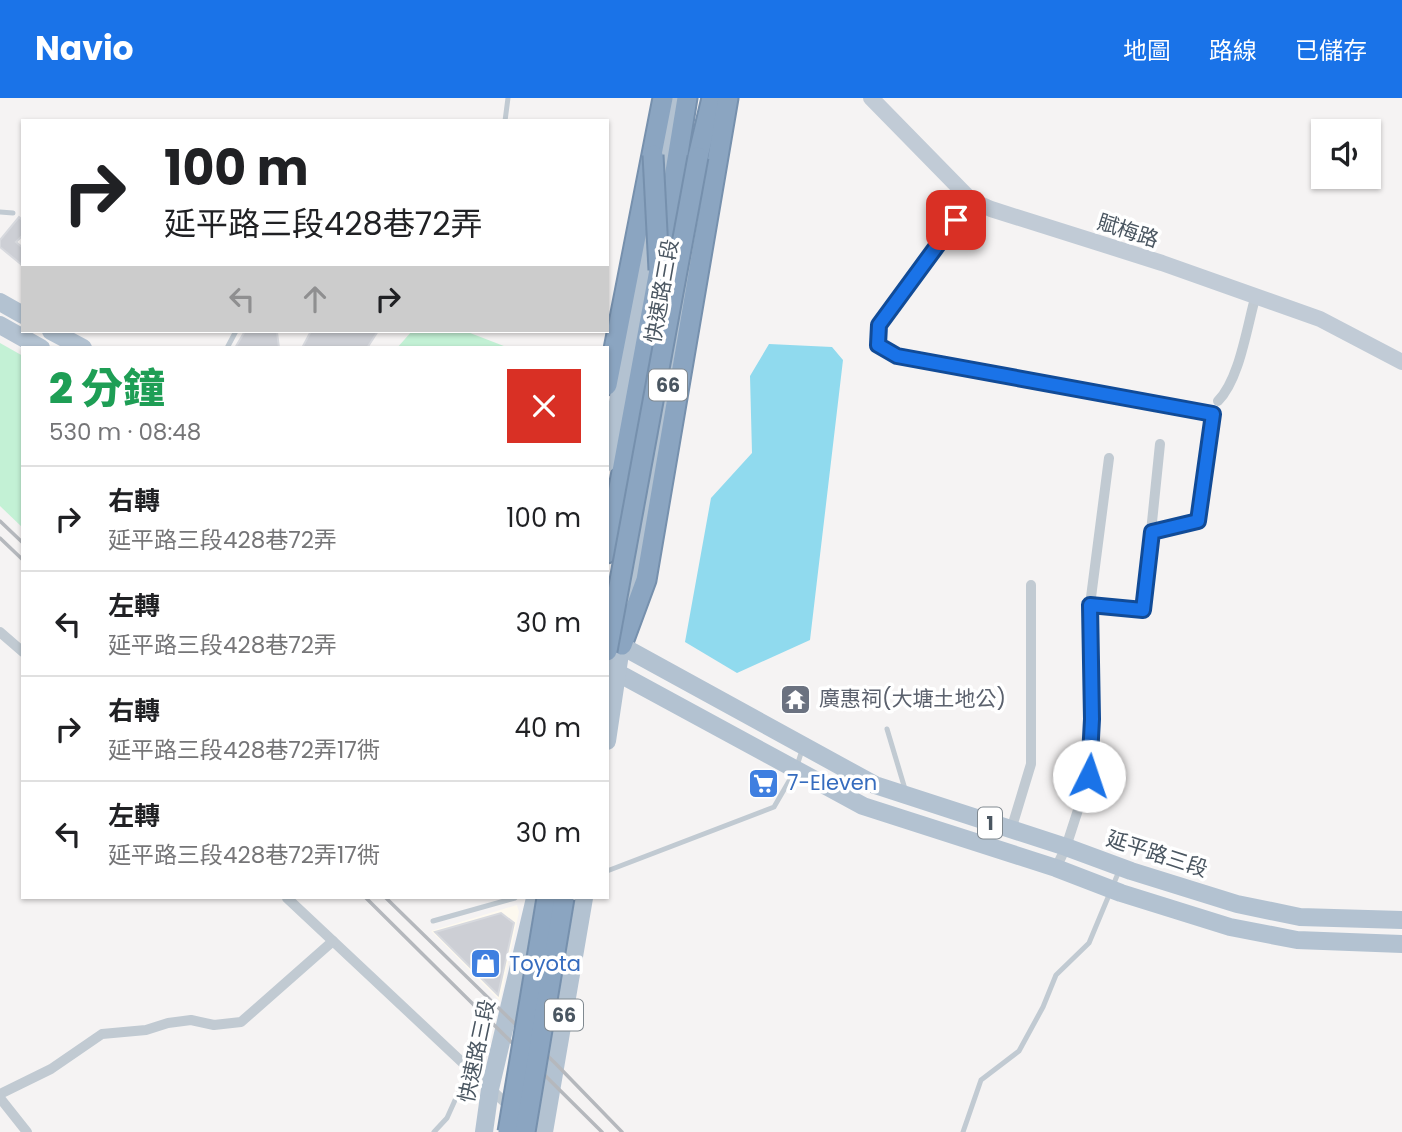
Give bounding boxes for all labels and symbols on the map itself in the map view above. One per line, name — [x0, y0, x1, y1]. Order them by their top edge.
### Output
pin — [926, 190, 986, 250]
street label: 賦梅路 — [1094, 207, 1163, 254]
street label: 快速路三段 — [638, 237, 685, 345]
road number: 66 — [649, 370, 687, 400]
temple icon: 廣惠祠(大塘土地公) — [779, 682, 813, 716]
place label: 廣惠祠(大塘土地公) — [819, 684, 1006, 713]
position arrow — [1052, 739, 1126, 813]
supermarket icon: 7-Eleven — [747, 766, 781, 800]
place label: 7-Eleven — [787, 768, 877, 797]
road number: 1 — [978, 808, 1002, 838]
street label: 延平路三段 — [1103, 824, 1212, 884]
shop icon: Toyota — [469, 947, 503, 981]
place label: Toyota — [509, 949, 581, 978]
street label: 快速路三段 — [451, 997, 502, 1105]
road number: 66 — [545, 1000, 583, 1030]

